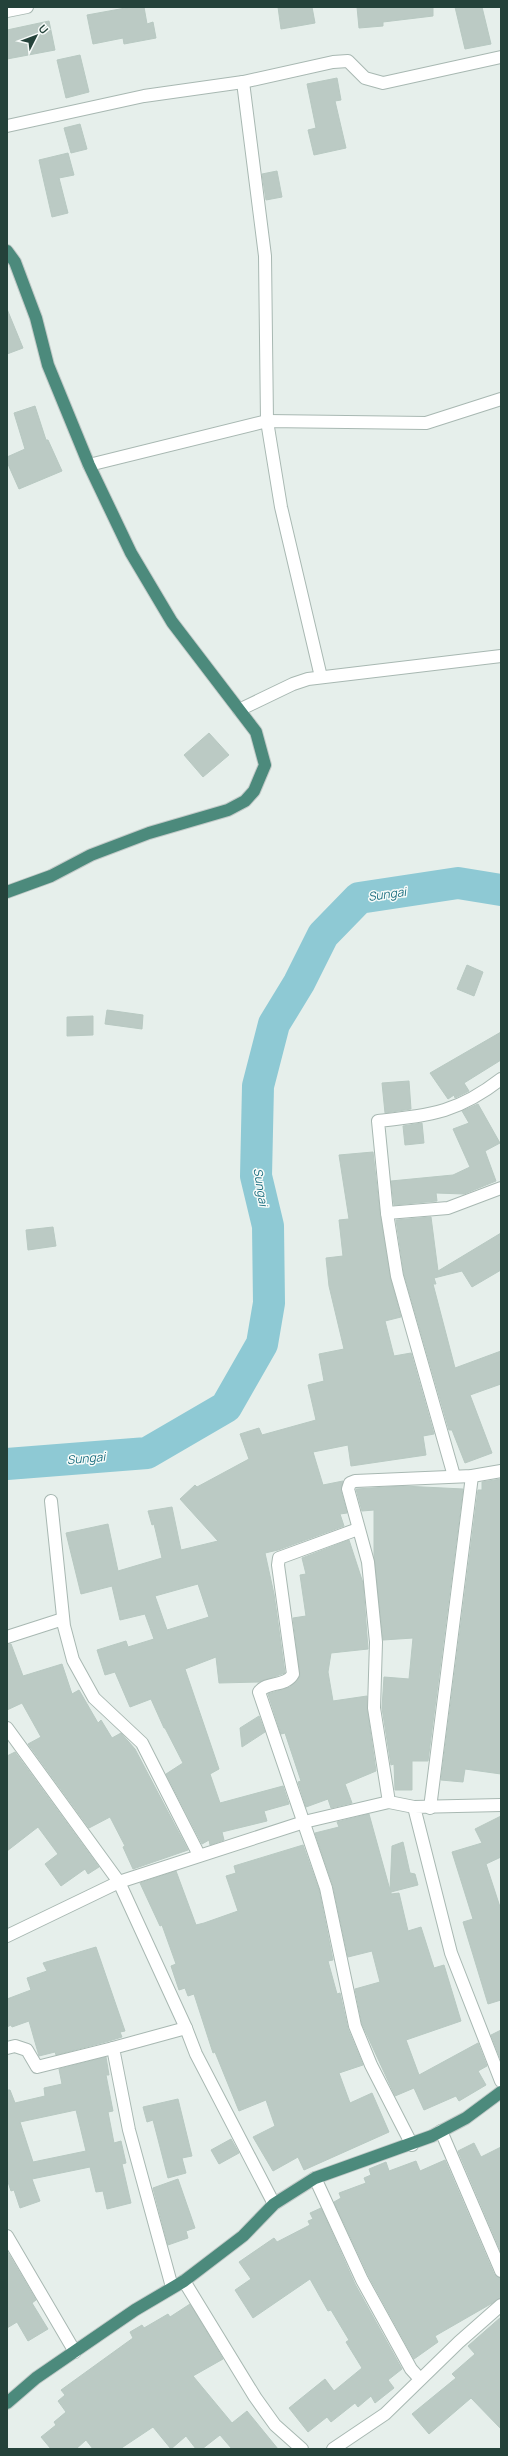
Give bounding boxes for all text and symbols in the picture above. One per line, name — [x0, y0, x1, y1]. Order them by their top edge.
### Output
north arrow — [16, 16, 56, 56]
text: U — [36, 21, 52, 37]
water label: Sungai — [367, 883, 409, 905]
water label: Sungai — [250, 1167, 273, 1209]
water label: Sungai — [66, 1448, 108, 1468]

